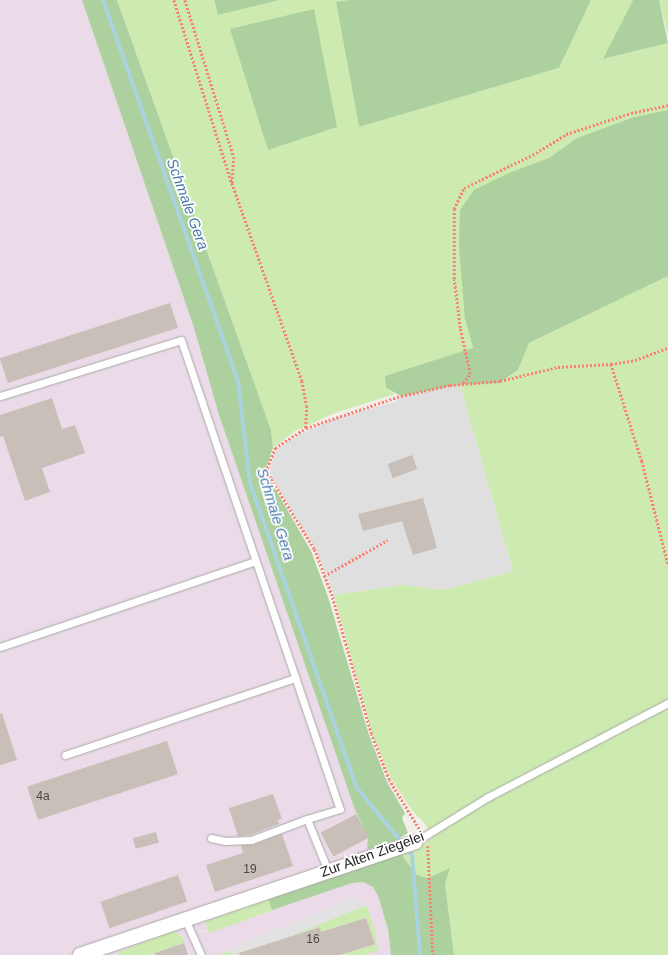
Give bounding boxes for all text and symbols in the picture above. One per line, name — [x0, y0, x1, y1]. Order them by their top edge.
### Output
water label: Schmale Gera — [163, 156, 213, 252]
water label: Schmale Gera — [253, 466, 299, 562]
house number: 4a — [36, 790, 50, 804]
street label: Zur Alten Ziegelei — [318, 827, 426, 881]
house number: 19 — [243, 863, 257, 877]
house number: 16 — [306, 933, 320, 947]

